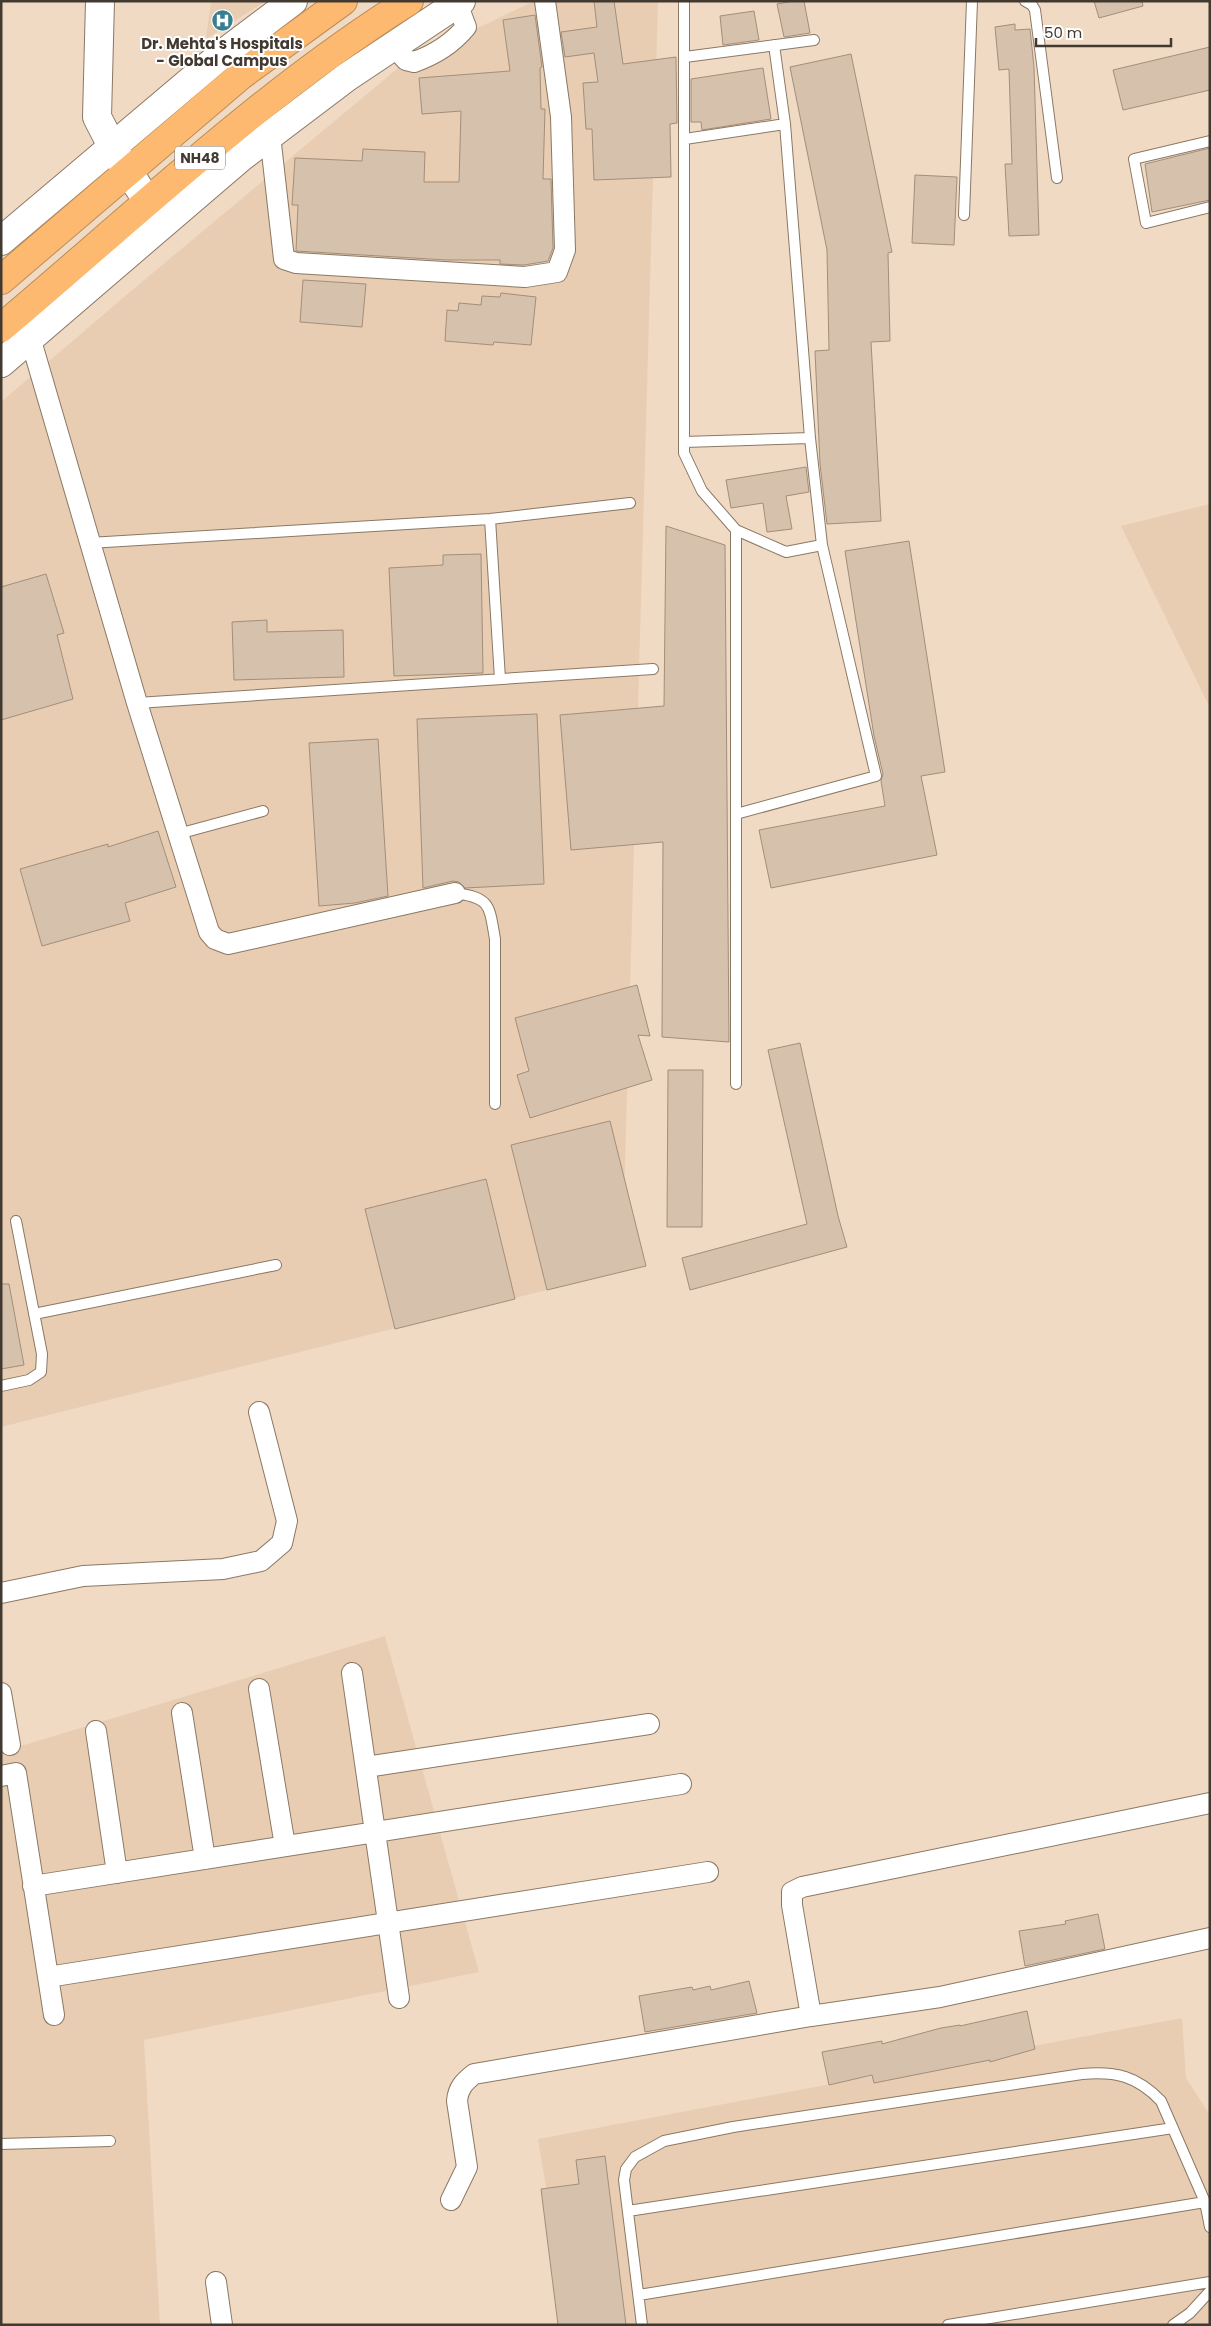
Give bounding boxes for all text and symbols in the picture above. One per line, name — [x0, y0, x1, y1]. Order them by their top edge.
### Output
hospital icon: Dr. Mehta's Hospitals - Global Campus — [210, 8, 234, 32]
scale bar — [1036, 15, 1171, 47]
text: 50 m — [1044, 22, 1082, 43]
place label: Dr. Mehta's Hospitals - Global Campus — [141, 33, 303, 71]
road number: NH48 — [175, 146, 225, 170]

